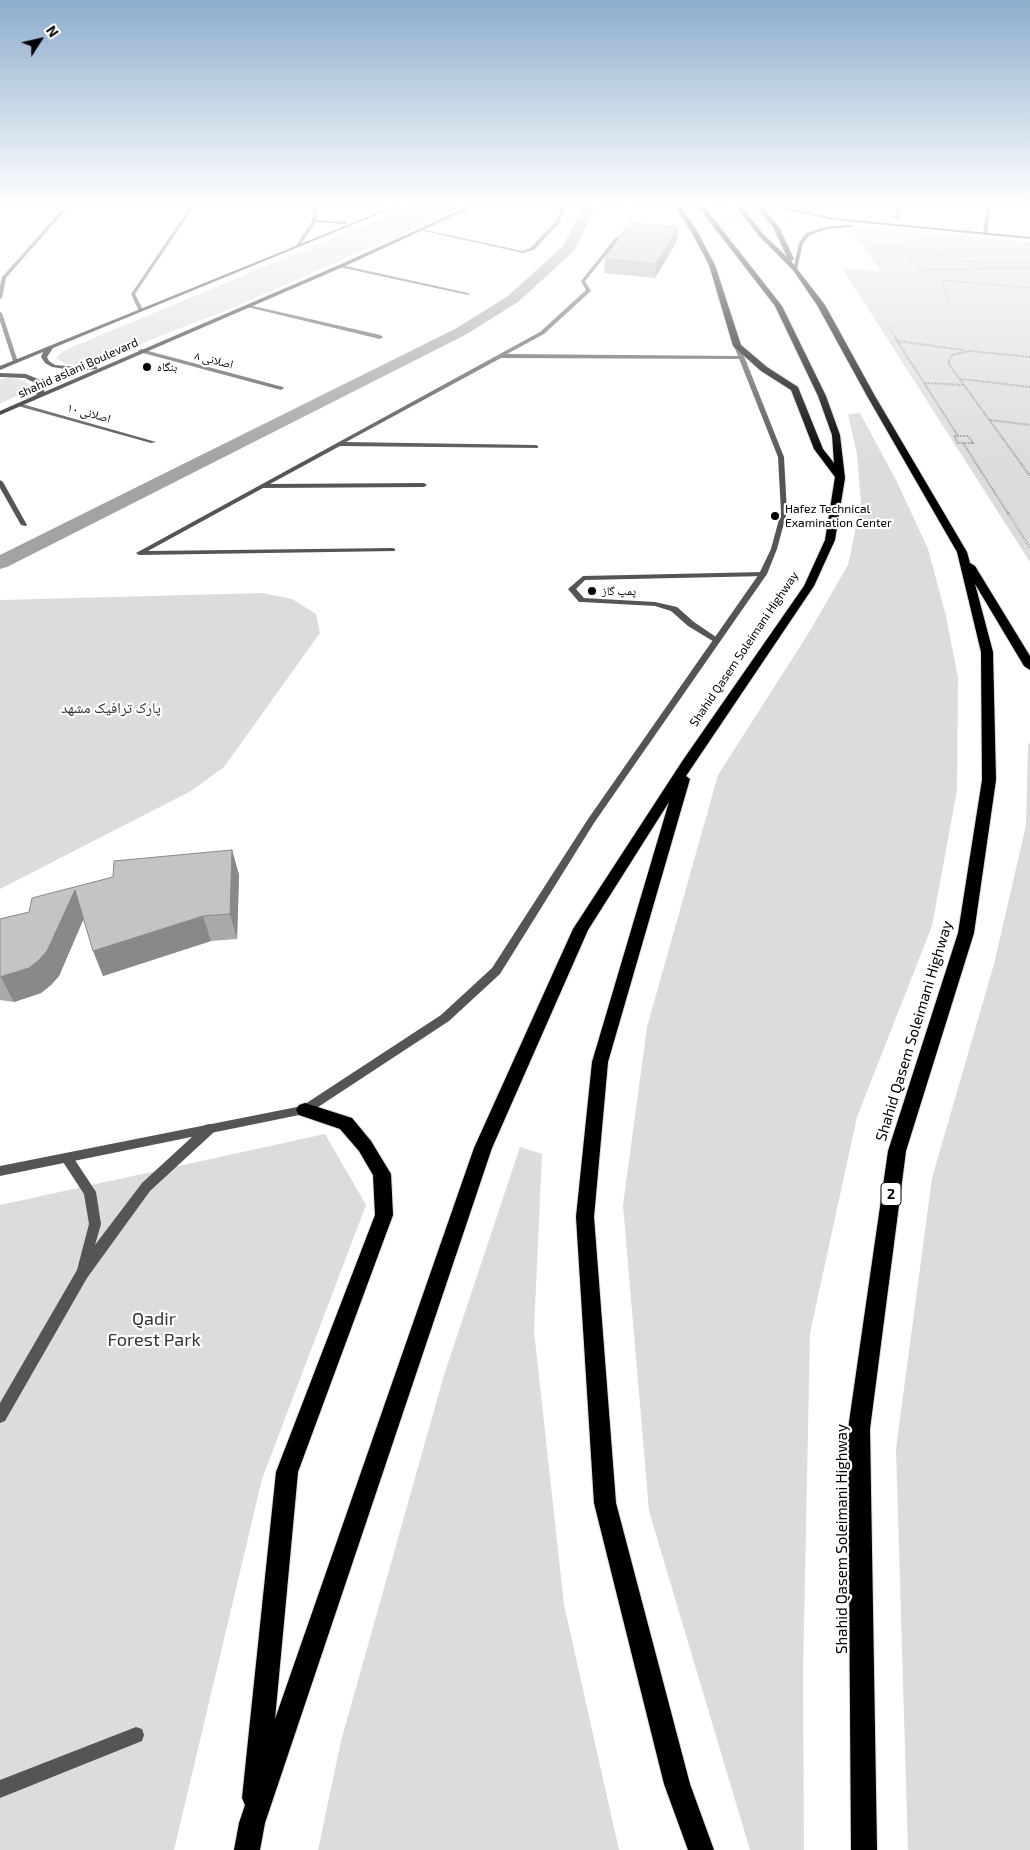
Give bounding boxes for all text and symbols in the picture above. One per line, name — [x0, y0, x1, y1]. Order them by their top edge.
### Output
north arrow — [15, 15, 65, 65]
text: N — [43, 22, 63, 40]
street label: shahid aslani Boulevard — [16, 335, 140, 401]
street label: اصلانی ۸ — [193, 348, 235, 372]
place label: بنگاه — [157, 360, 177, 374]
marker: بنگاه — [141, 361, 153, 373]
street label: اصلانی ۱۰ — [66, 400, 112, 426]
place label: Hafez Technical Examination Center — [785, 502, 892, 530]
marker: Hafez Technical Examination Center — [769, 510, 781, 522]
street label: Shahid Qasem Soleimani Highway — [687, 569, 801, 729]
place label: پمپ گاز — [602, 584, 636, 598]
marker: پمپ گاز — [586, 585, 598, 597]
park label: پارک ترافیک مشهد — [61, 699, 161, 717]
street label: Shahid Qasem Soleimani Highway — [872, 918, 956, 1144]
road number: 2 — [881, 1182, 901, 1206]
park label: Qadir Forest Park — [107, 1308, 201, 1350]
street label: Shahid Qasem Soleimani Highway — [833, 1424, 851, 1654]

